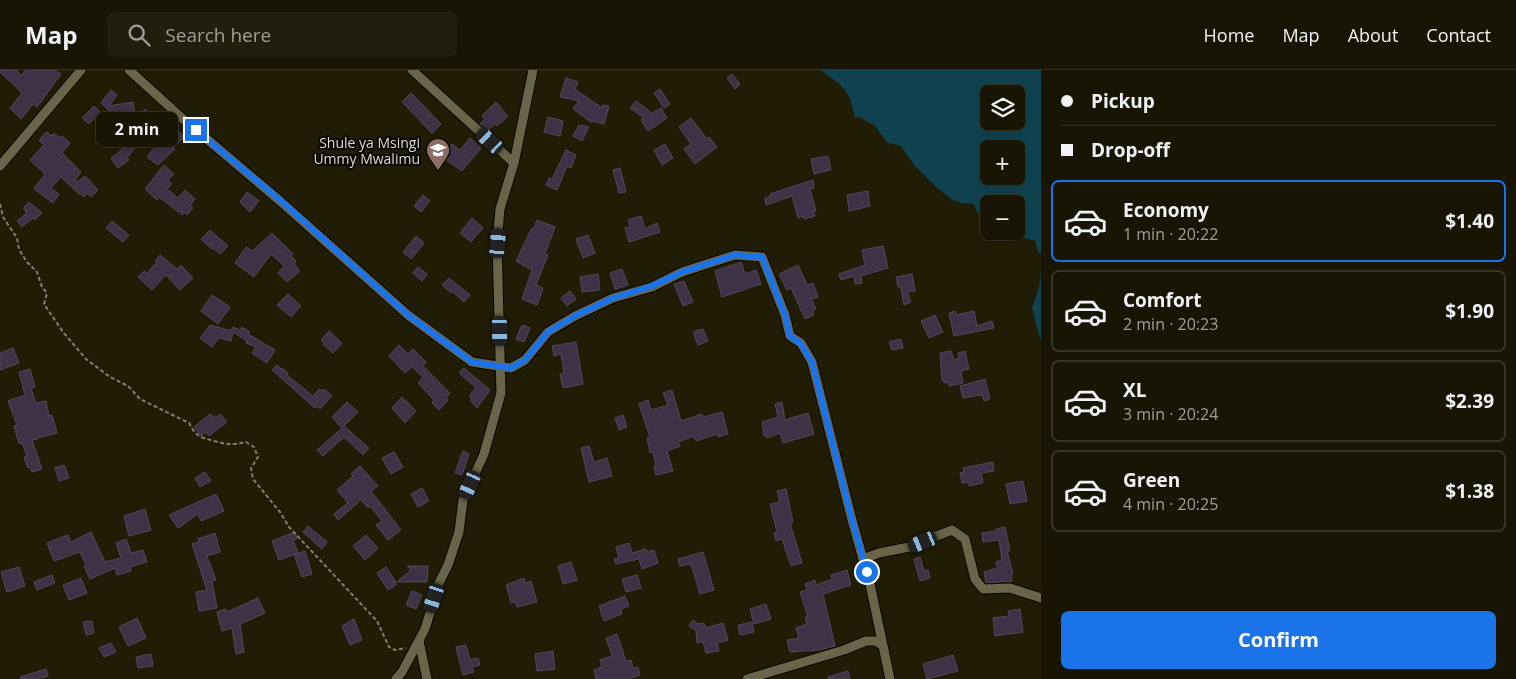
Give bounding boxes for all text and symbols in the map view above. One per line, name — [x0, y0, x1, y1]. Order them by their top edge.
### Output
search box — [107, 12, 457, 57]
text: Map — [25, 18, 77, 51]
icon: search — [125, 21, 153, 49]
text: Search here — [165, 22, 271, 48]
text: Home — [1204, 23, 1254, 47]
text: Map — [1282, 23, 1320, 47]
text: About — [1348, 23, 1398, 47]
text: Contact — [1426, 23, 1491, 47]
map controls — [980, 85, 1025, 240]
button: layers — [980, 85, 1025, 130]
text: Pickup — [1091, 88, 1155, 114]
callout: 2 min — [96, 112, 178, 148]
text: 2 min — [115, 118, 159, 140]
route end — [185, 119, 207, 141]
car — [473, 125, 506, 157]
place label: Shule ya Msingi Ummy Mwalimu — [313, 133, 420, 168]
school or university icon: Shule ya Msingi Ummy Mwalimu — [425, 137, 451, 171]
text: Drop-off — [1091, 137, 1170, 163]
button: + — [980, 140, 1025, 185]
button: − — [980, 195, 1025, 240]
text: Economy — [1123, 197, 1209, 223]
icon: car — [1063, 199, 1108, 244]
text: $1.40 — [1445, 208, 1494, 234]
text: 1 min · 20:22 — [1123, 223, 1218, 245]
car — [489, 227, 506, 259]
text: Comfort — [1123, 287, 1202, 313]
icon: car — [1063, 289, 1108, 334]
text: $1.90 — [1445, 298, 1494, 324]
text: 2 min · 20:23 — [1123, 313, 1218, 335]
car — [492, 316, 507, 346]
text: XL — [1123, 377, 1146, 403]
icon: car — [1063, 379, 1108, 424]
text: $2.39 — [1445, 388, 1494, 414]
text: 3 min · 20:24 — [1123, 403, 1218, 425]
text: Green — [1123, 467, 1180, 493]
car — [457, 468, 482, 502]
icon: car — [1063, 469, 1108, 514]
text: $1.38 — [1445, 478, 1494, 504]
text: 4 min · 20:25 — [1123, 493, 1218, 515]
car — [906, 529, 939, 555]
route start — [856, 561, 878, 583]
car — [422, 581, 445, 615]
button: Confirm — [1061, 611, 1496, 669]

